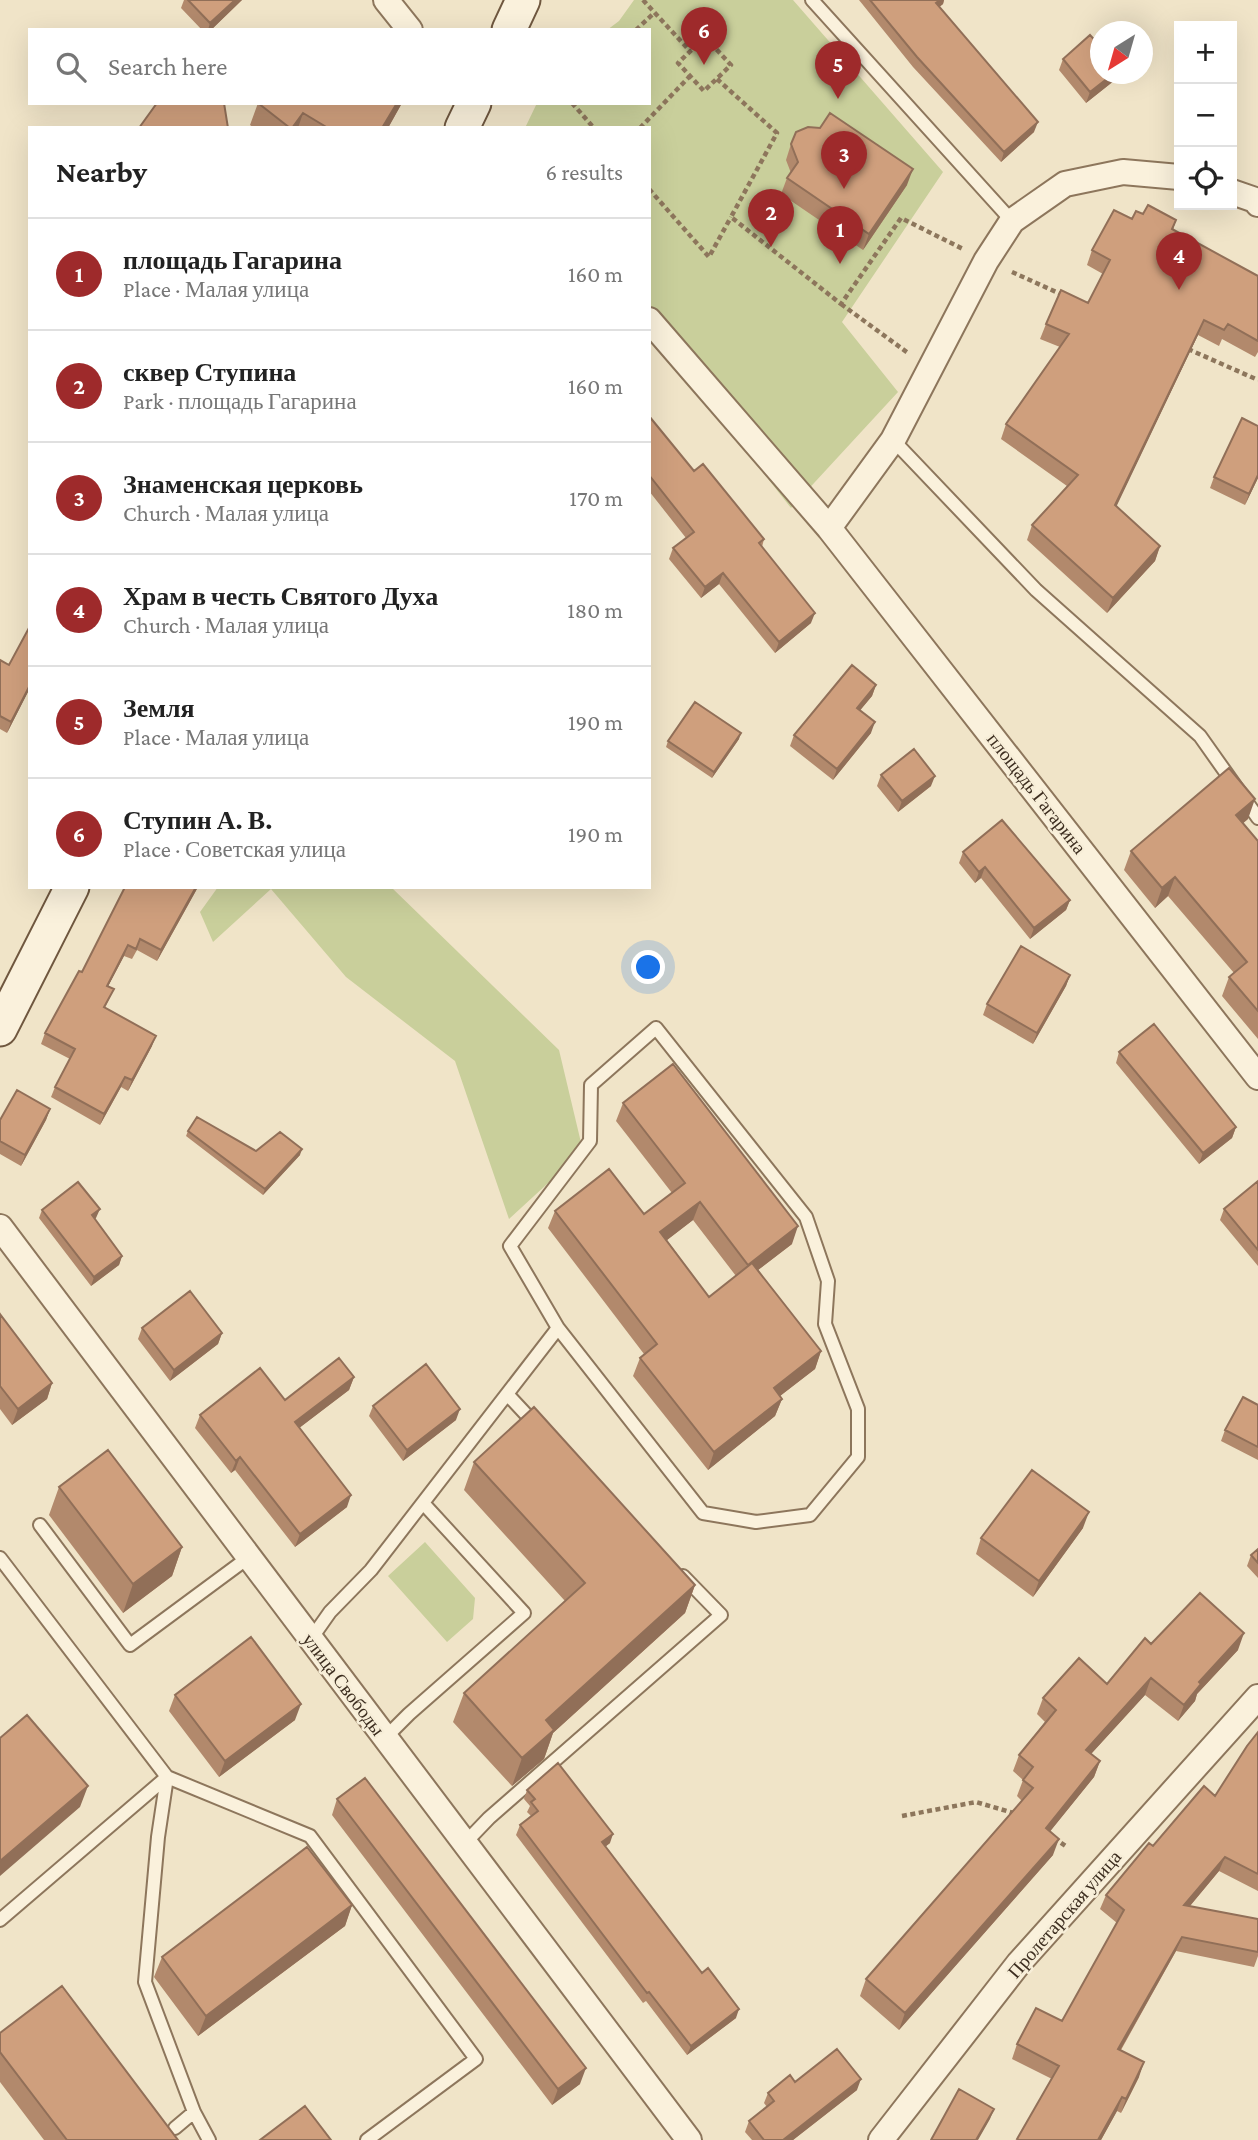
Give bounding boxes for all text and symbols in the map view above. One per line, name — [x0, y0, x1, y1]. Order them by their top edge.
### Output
pin: 6 — [681, 7, 727, 65]
north arrow — [1090, 21, 1153, 84]
map controls — [1174, 21, 1237, 210]
button: + — [1174, 21, 1237, 84]
search box — [28, 28, 651, 105]
pin: 5 — [815, 41, 861, 99]
icon: search — [52, 48, 90, 86]
text: Search here — [108, 52, 227, 81]
button: − — [1174, 84, 1237, 147]
pin: 3 — [821, 131, 867, 189]
button: locate — [1174, 147, 1237, 210]
text: Nearby — [56, 155, 147, 188]
text: 6 results — [546, 159, 623, 185]
pin: 2 — [748, 189, 794, 247]
pin: 1 — [817, 206, 863, 264]
pin: 4 — [1156, 232, 1202, 290]
text: площадь Гагарина — [123, 246, 342, 275]
text: 1 — [75, 261, 83, 287]
text: 160 m — [568, 261, 623, 287]
text: Place · Малая улица — [123, 276, 309, 302]
text: сквер Ступина — [123, 358, 296, 387]
text: 2 — [73, 373, 85, 399]
text: 160 m — [568, 373, 623, 399]
text: Park · площадь Гагарина — [123, 388, 357, 414]
text: Знаменская церковь — [123, 470, 363, 499]
text: 3 — [73, 485, 85, 511]
text: 170 m — [569, 485, 623, 511]
text: Church · Малая улица — [123, 500, 329, 526]
text: Храм в честь Святого Духа — [123, 582, 438, 611]
text: 4 — [73, 597, 85, 623]
text: 180 m — [567, 597, 623, 623]
text: Church · Малая улица — [123, 612, 329, 638]
text: Земля — [123, 694, 195, 723]
text: 5 — [73, 709, 85, 735]
text: 190 m — [568, 709, 623, 735]
text: Place · Малая улица — [123, 724, 309, 750]
street label: площадь Гагарина — [983, 729, 1091, 858]
text: Ступин А. В. — [123, 806, 272, 835]
text: 6 — [73, 821, 85, 847]
text: 190 m — [568, 821, 623, 847]
text: Place · Советская улица — [123, 836, 346, 862]
your location — [631, 950, 665, 984]
street label: улица Свободы — [298, 1629, 389, 1740]
street label: Пролетарская улица — [1003, 1846, 1126, 1982]

